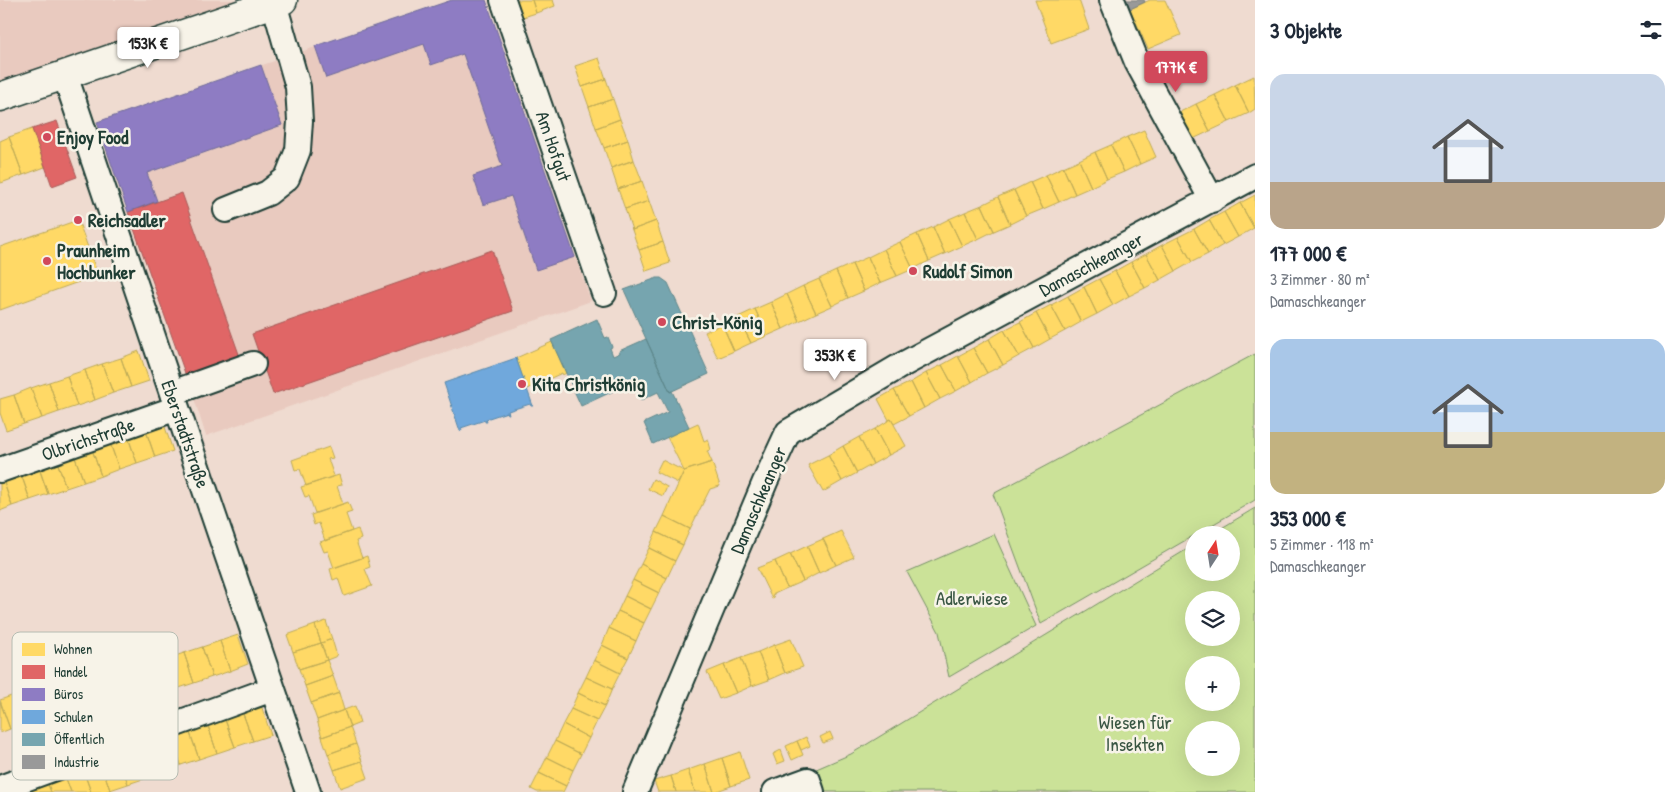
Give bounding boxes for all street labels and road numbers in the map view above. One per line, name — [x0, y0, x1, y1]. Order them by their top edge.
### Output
street label: Am Hofgut — [530, 107, 578, 185]
street label: Damaschkeanger — [1034, 225, 1148, 302]
street label: Eberstadtstraße — [155, 377, 217, 492]
street label: Olbrichstraße — [38, 411, 138, 467]
street label: Damaschkeanger — [724, 442, 793, 558]

